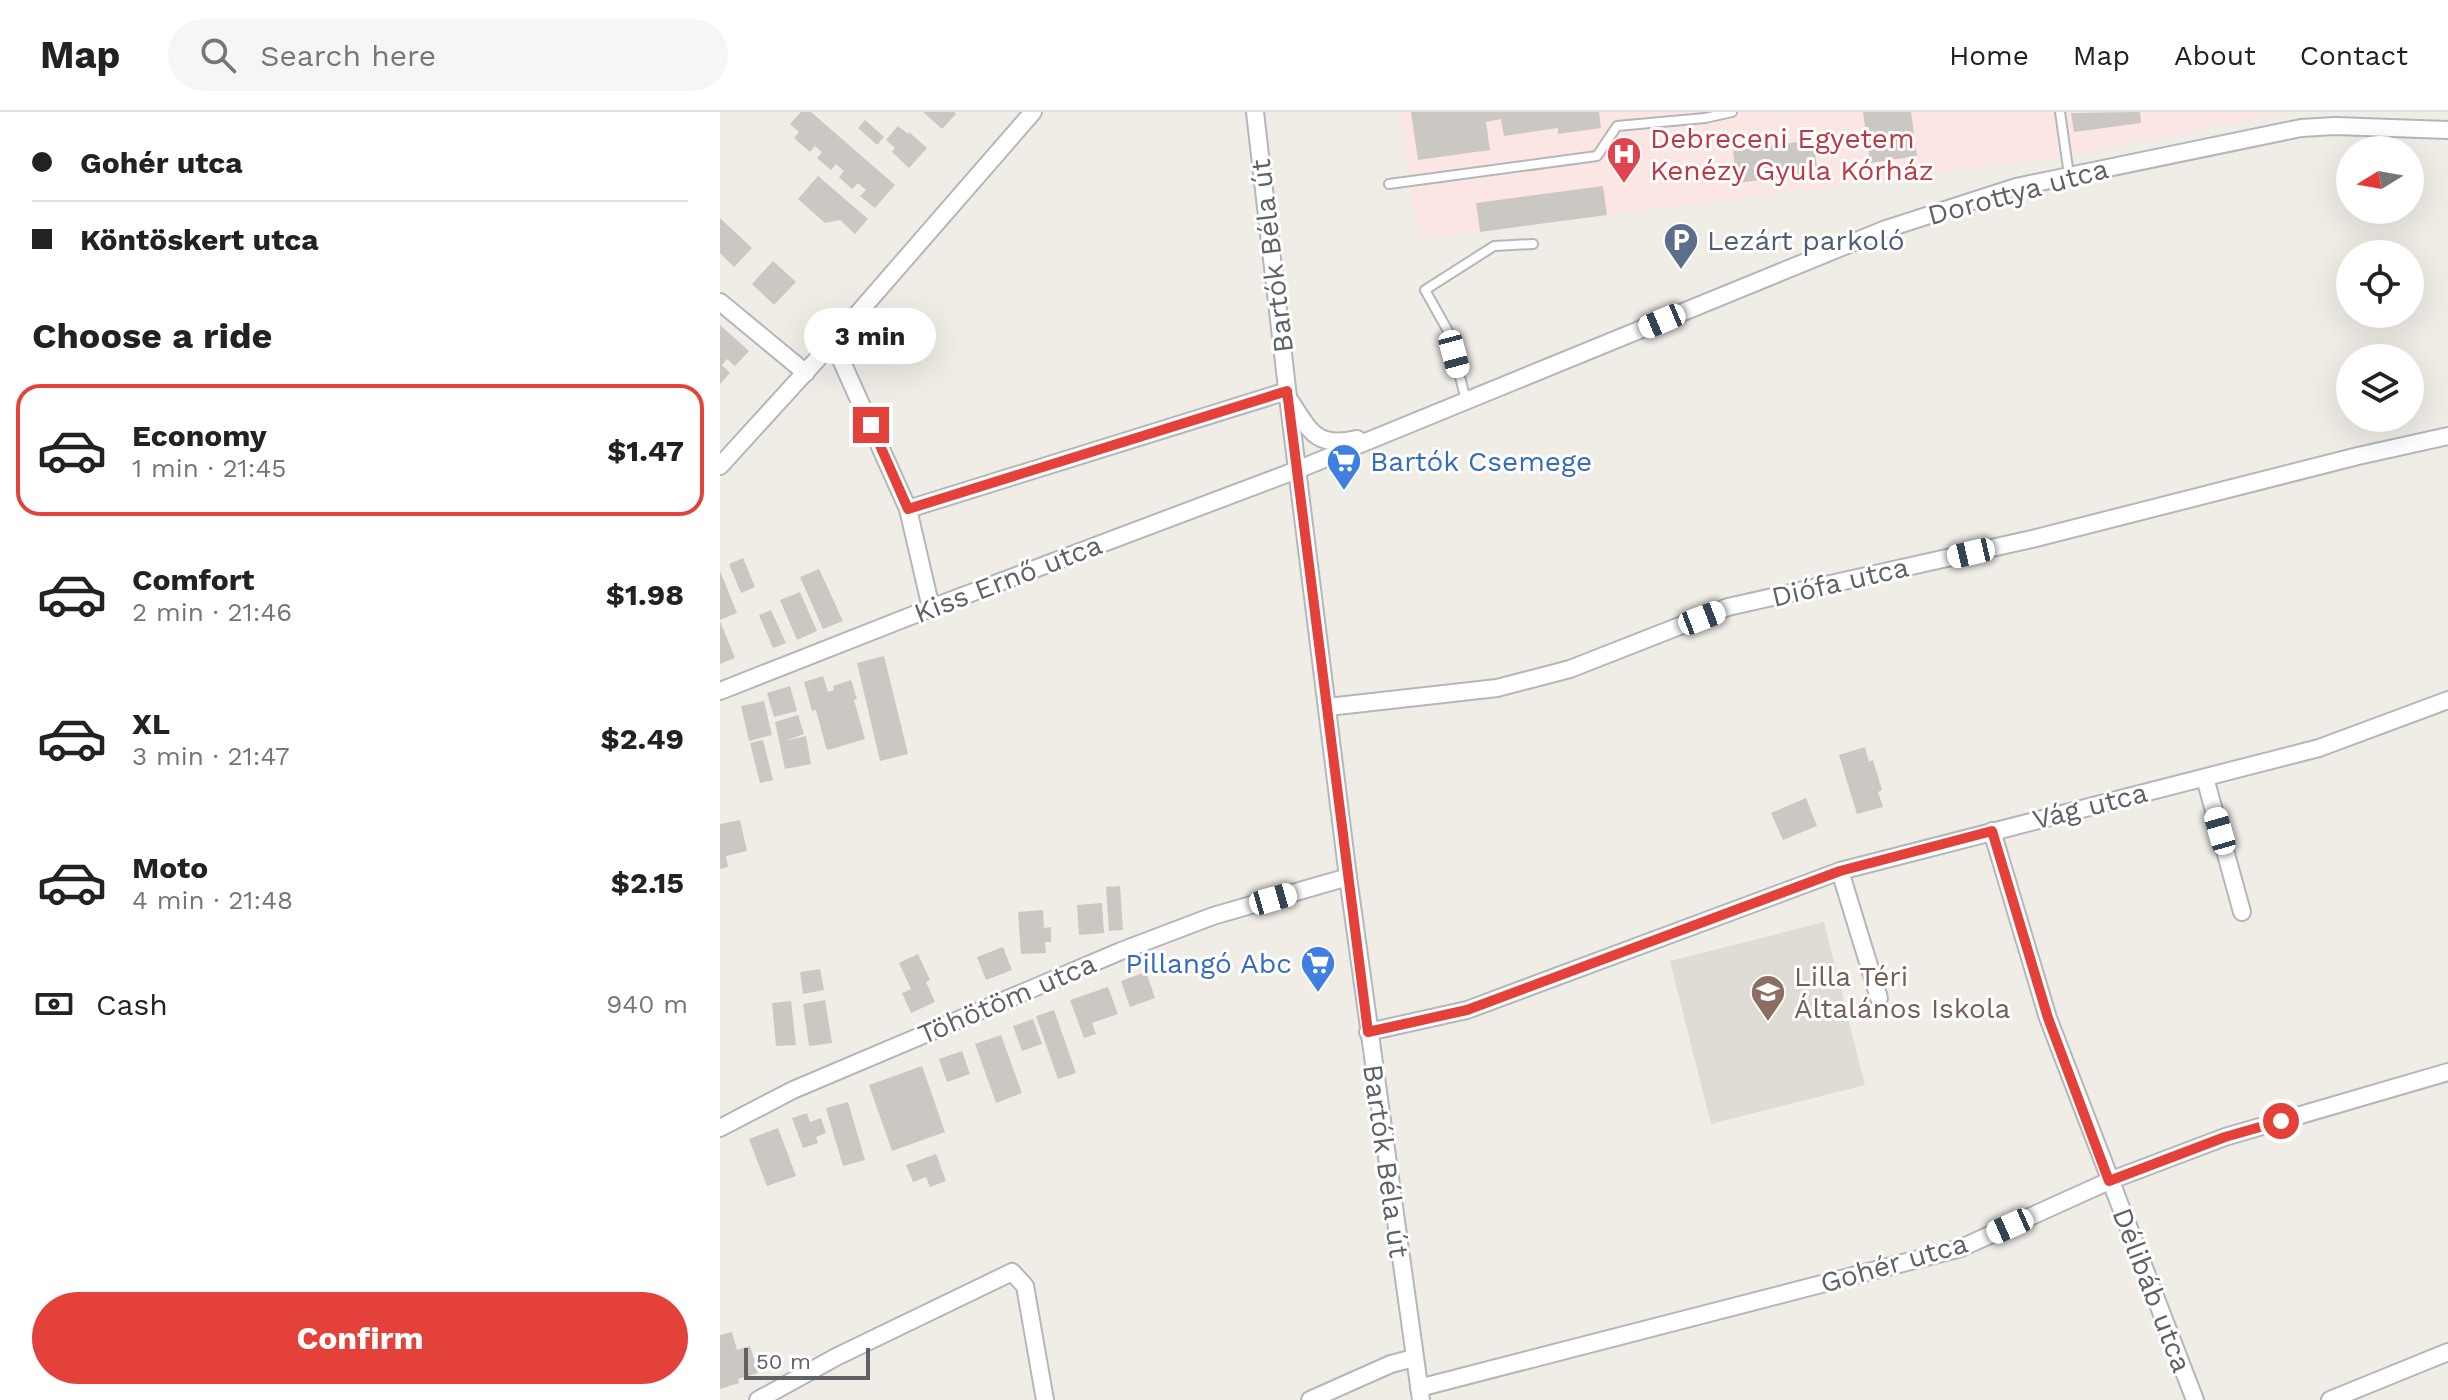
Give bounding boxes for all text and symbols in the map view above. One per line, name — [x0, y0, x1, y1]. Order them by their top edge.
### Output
search box — [168, 19, 728, 91]
text: Map — [40, 33, 120, 77]
icon: search — [196, 33, 240, 77]
text: Search here — [260, 38, 436, 73]
text: Home — [1949, 39, 2029, 72]
text: Map — [2073, 39, 2130, 72]
text: About — [2174, 39, 2256, 72]
text: Contact — [2300, 39, 2408, 72]
place label: Debreceni Egyetem Kenézy Gyula Kórház — [1650, 122, 1934, 187]
hospital icon: Debreceni Egyetem Kenézy Gyula Kórház — [1605, 135, 1643, 185]
north arrow — [2336, 136, 2424, 224]
map controls — [2336, 136, 2424, 432]
text: Gohér utca — [80, 145, 243, 180]
street label: Dorottya utca — [1924, 152, 2112, 232]
street label: Bartók Béla út — [1244, 157, 1300, 355]
parking icon: Lezárt parkoló — [1662, 221, 1700, 271]
text: Köntöskert utca — [80, 222, 319, 257]
place label: Lezárt parkoló — [1707, 224, 1905, 257]
button: locate — [2336, 240, 2424, 328]
car — [1635, 301, 1689, 341]
callout: 3 min — [805, 309, 937, 365]
text: Choose a ride — [32, 315, 272, 357]
text: 3 min — [834, 321, 906, 351]
car — [1436, 328, 1472, 380]
button: layers — [2336, 344, 2424, 432]
route end — [853, 407, 889, 443]
icon: car — [36, 414, 108, 486]
text: Economy — [132, 418, 267, 453]
text: $1.47 — [607, 433, 684, 468]
supermarket icon: Bartók Csemege — [1325, 442, 1363, 492]
place label: Bartók Csemege — [1370, 445, 1592, 478]
text: 1 min · 21:45 — [132, 453, 286, 483]
street label: Kiss Ernő utca — [909, 528, 1107, 630]
car — [1945, 536, 1997, 570]
street label: Diófa utca — [1768, 550, 1912, 614]
icon: car — [36, 558, 108, 630]
text: Comfort — [132, 562, 254, 597]
text: $1.98 — [606, 577, 684, 612]
text: 2 min · 21:46 — [132, 597, 292, 627]
car — [1675, 598, 1729, 638]
icon: car — [36, 702, 108, 774]
text: XL — [132, 706, 170, 741]
text: $2.49 — [600, 721, 684, 756]
text: 3 min · 21:47 — [132, 741, 290, 771]
street label: Vág utca — [2029, 776, 2151, 836]
car — [2202, 805, 2238, 857]
icon: car — [36, 846, 108, 918]
text: Moto — [132, 850, 208, 885]
text: $2.15 — [611, 865, 684, 900]
car — [1247, 881, 1299, 917]
text: 4 min · 21:48 — [132, 885, 293, 915]
supermarket icon: Pillangó Abc — [1299, 944, 1337, 994]
street label: Töhötöm utca — [913, 947, 1101, 1051]
place label: Pillangó Abc — [1125, 947, 1292, 980]
place label: Lilla Téri Általános Iskola — [1794, 960, 2010, 1025]
school or university icon: Lilla Téri Általános Iskola — [1749, 973, 1787, 1023]
icon: cash — [32, 982, 76, 1026]
text: Cash — [96, 987, 168, 1022]
text: 940 m — [606, 989, 688, 1019]
street label: Bartók Béla út — [1356, 1062, 1416, 1260]
route start — [2263, 1103, 2299, 1139]
street label: Délibáb utca — [2106, 1203, 2199, 1377]
car — [1983, 1205, 2037, 1247]
street label: Gohér utca — [1817, 1226, 1971, 1300]
button: Confirm — [32, 1292, 688, 1384]
scale bar — [744, 1344, 870, 1380]
text: 50 m — [756, 1349, 811, 1374]

